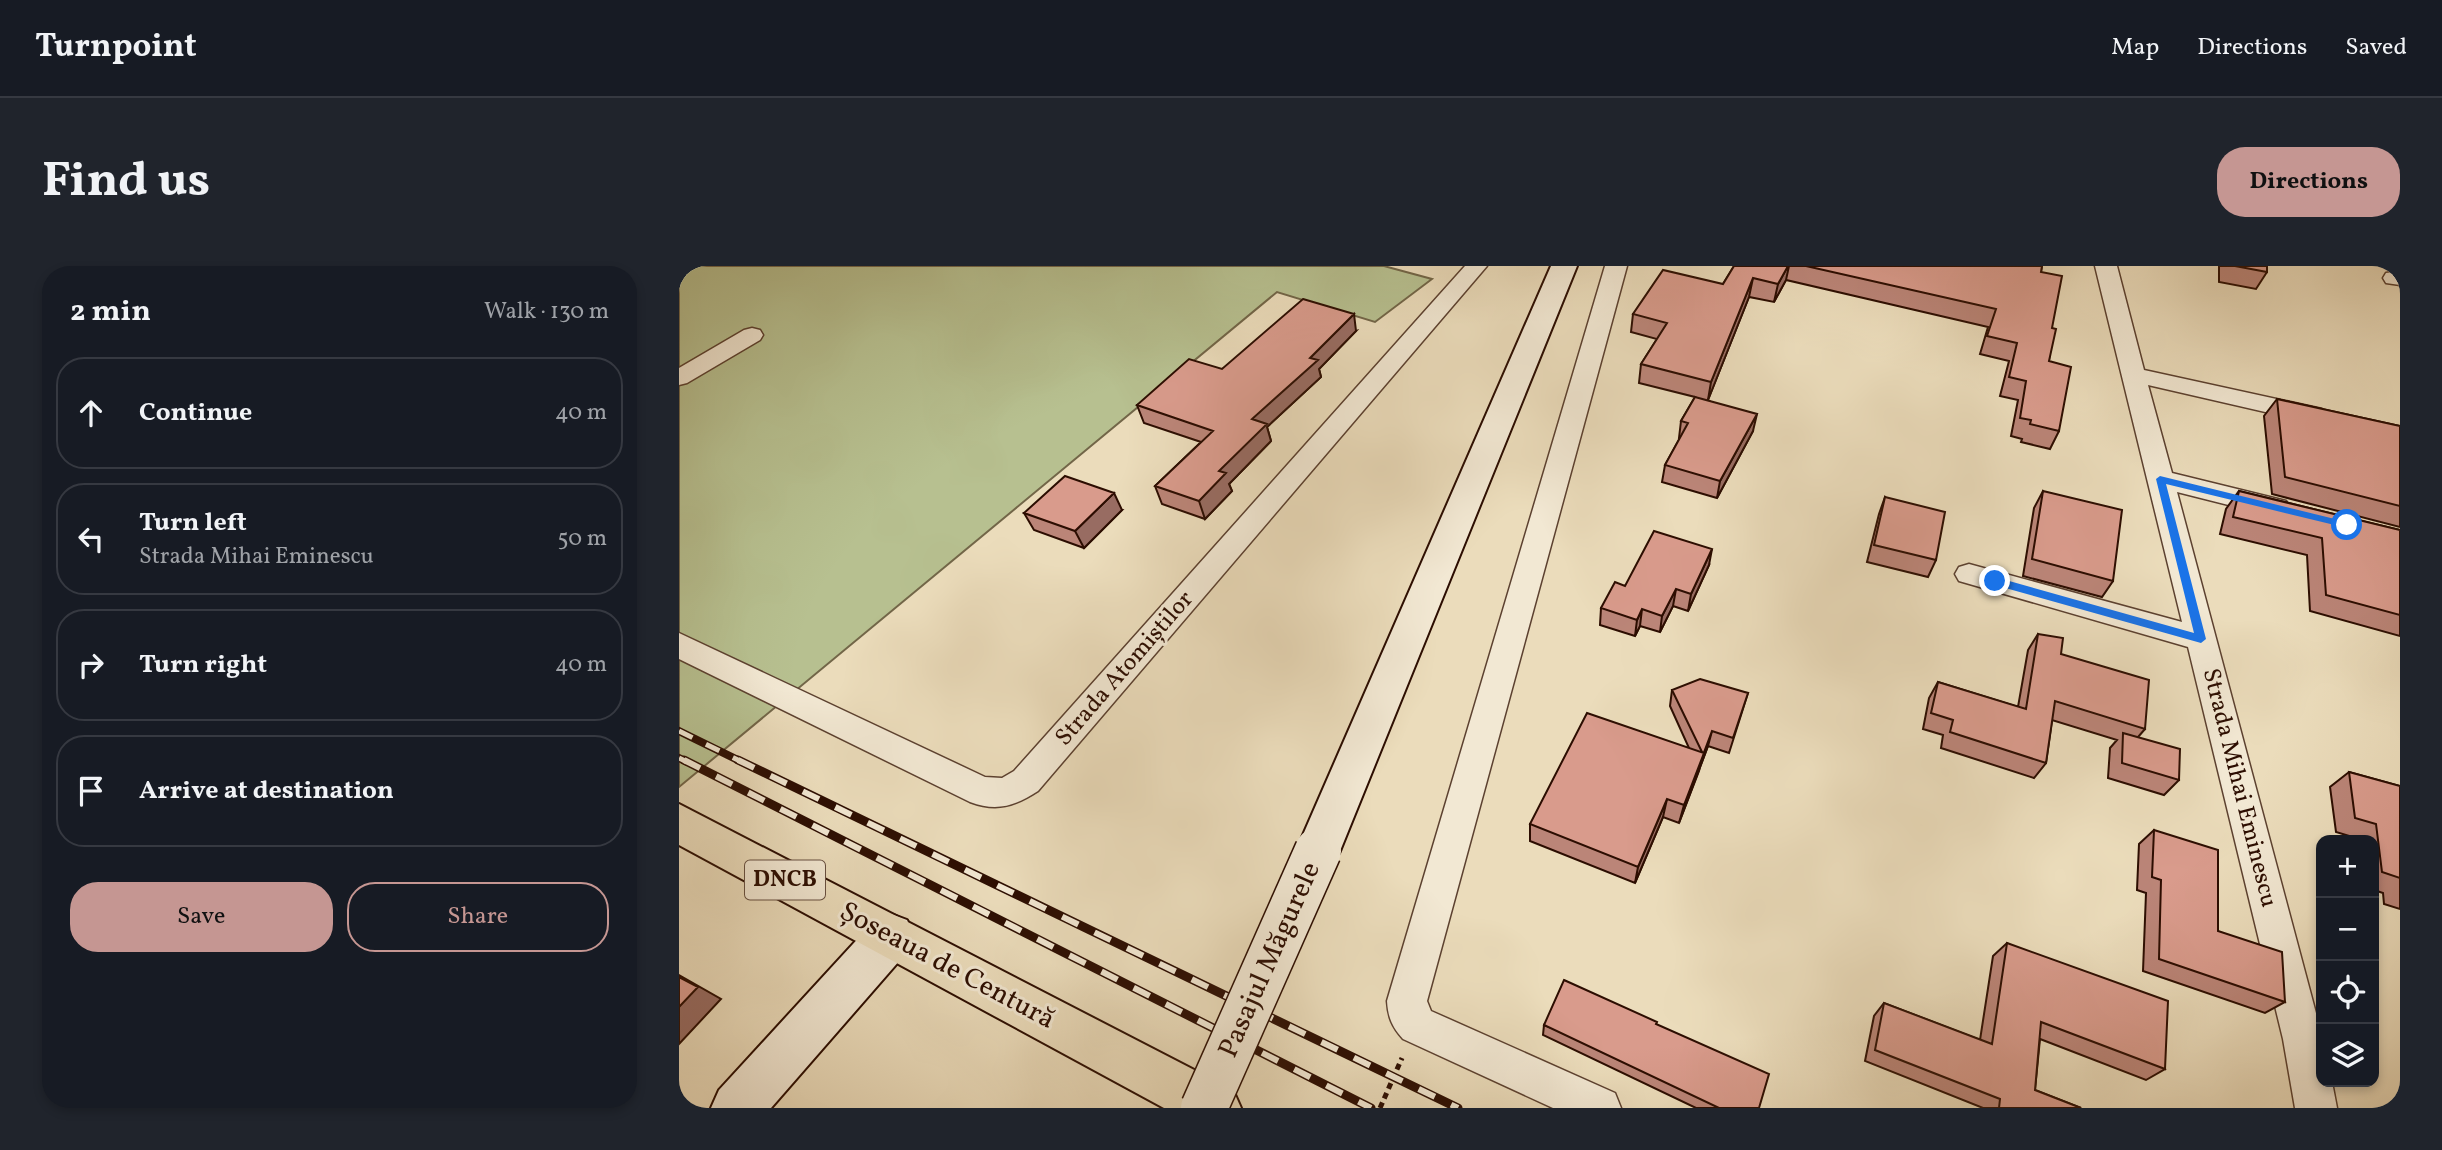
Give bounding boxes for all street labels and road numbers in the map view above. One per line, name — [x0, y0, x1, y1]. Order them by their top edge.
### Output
street label: Strada Atomiștilor — [1048, 584, 1202, 754]
street label: Strada Mihai Eminescu — [2193, 665, 2285, 911]
street label: Pasajul Măgurele — [1209, 856, 1331, 1064]
road number: DNCB — [745, 860, 825, 900]
street label: Șoseaua de Centură — [832, 893, 1062, 1039]

